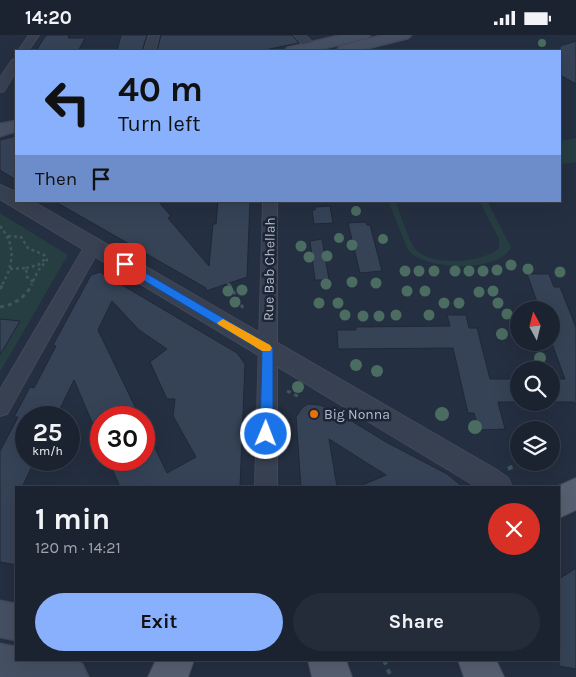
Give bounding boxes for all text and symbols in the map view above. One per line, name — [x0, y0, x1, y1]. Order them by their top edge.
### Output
text: 14:20 — [25, 7, 72, 29]
text: 40 m — [118, 69, 203, 110]
icon: left — [35, 70, 100, 135]
text: Turn left — [118, 111, 201, 137]
icon: arrive — [87, 165, 115, 193]
text: Then — [35, 168, 77, 190]
street label: Rue Bab Chellah — [260, 217, 279, 321]
pin — [104, 243, 146, 285]
icon: arrive — [111, 250, 139, 278]
north arrow — [510, 301, 560, 351]
map controls — [510, 301, 560, 471]
button: search — [510, 361, 560, 411]
speed limit sign: 30 — [90, 406, 155, 471]
place label: Big Nonna — [324, 406, 390, 423]
position arrow — [239, 407, 291, 459]
marker: Big Nonna — [308, 408, 320, 420]
text: 25 — [33, 418, 62, 447]
button: layers — [510, 421, 560, 471]
text: km/h — [32, 444, 63, 458]
text: 1 min — [35, 501, 110, 537]
button: close — [488, 503, 540, 555]
text: 120 m · 14:21 — [35, 538, 121, 557]
button: Exit — [35, 593, 283, 651]
button: Share — [293, 593, 540, 651]

